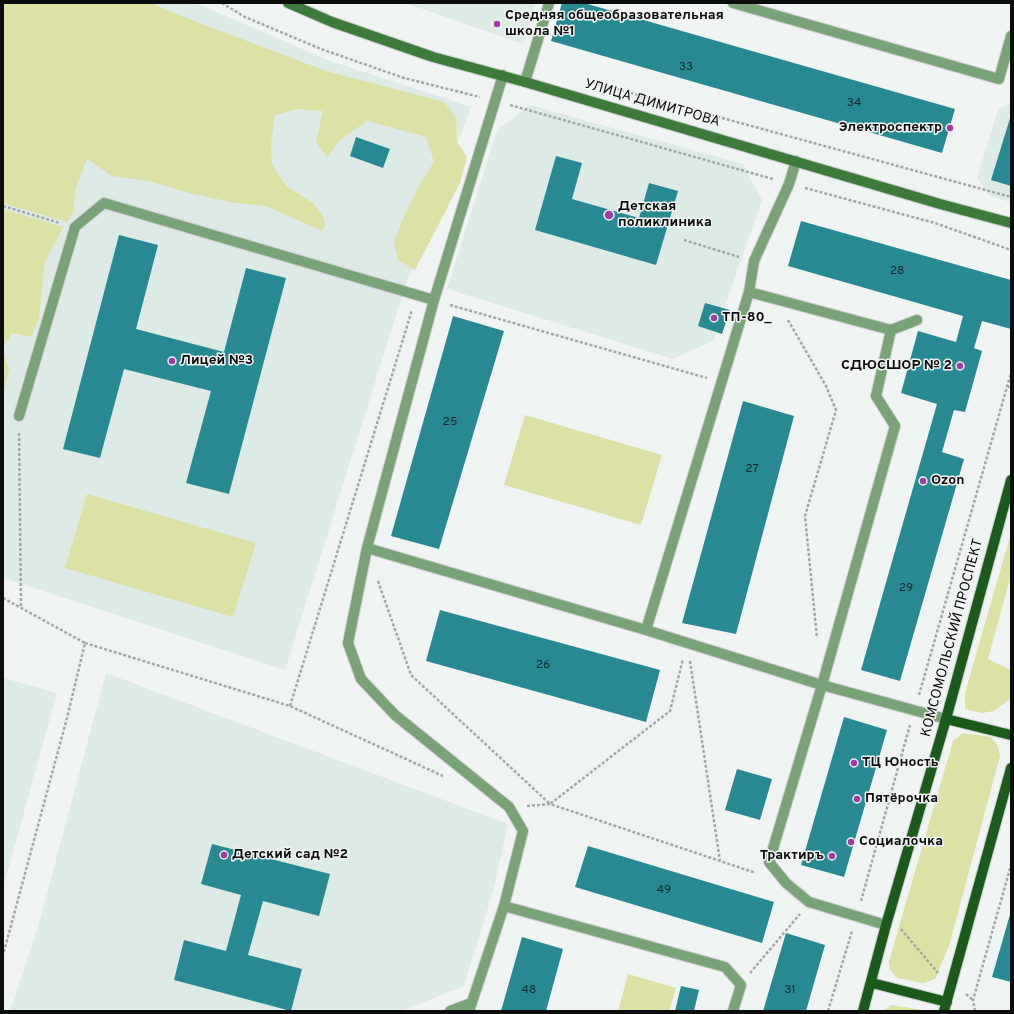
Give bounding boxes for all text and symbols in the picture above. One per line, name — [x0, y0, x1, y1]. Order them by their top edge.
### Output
place label: Средняя общеобразовательная школа №1 — [505, 8, 724, 40]
marker: Средняя общеобразовательная школа №1 — [492, 19, 502, 29]
house number: 33 — [679, 61, 693, 75]
street label: УЛИЦА ДИМИТРОВА — [582, 77, 722, 131]
house number: 34 — [847, 97, 861, 111]
place label: Электроспектр — [839, 120, 942, 136]
marker: Электроспектр — [945, 123, 955, 133]
place label: Детская поликлиника — [618, 199, 712, 232]
marker: Детская поликлиника — [603, 209, 615, 221]
house number: 28 — [890, 265, 904, 279]
place label: ТП-80_ — [722, 310, 772, 326]
marker: ТП-80_ — [709, 313, 719, 323]
place label: Лицей №3 — [180, 353, 253, 369]
marker: Лицей №3 — [167, 356, 177, 366]
place label: СДЮСШОР № 2 — [841, 358, 952, 374]
marker: СДЮСШОР № 2 — [955, 361, 965, 371]
house number: 25 — [443, 416, 457, 430]
house number: 27 — [745, 463, 759, 477]
place label: Ozon — [931, 473, 964, 489]
marker: Ozon — [918, 476, 928, 486]
street label: КОМСОМОЛЬСКИЙ ПРОСПЕКТ — [918, 537, 988, 739]
house number: 29 — [899, 582, 913, 596]
house number: 26 — [536, 659, 550, 673]
place label: ТЦ Юность — [862, 755, 939, 771]
marker: ТЦ Юность — [849, 758, 859, 768]
place label: Пятёрочка — [865, 791, 938, 807]
marker: Пятёрочка — [852, 794, 862, 804]
place label: Социалочка — [859, 834, 943, 850]
marker: Социалочка — [846, 837, 856, 847]
place label: Детский сад №2 — [232, 847, 348, 863]
place label: Трактиръ — [760, 848, 824, 864]
marker: Детский сад №2 — [219, 850, 229, 860]
marker: Трактиръ — [827, 851, 837, 861]
house number: 49 — [657, 884, 671, 898]
house number: 48 — [522, 984, 536, 998]
house number: 31 — [784, 984, 796, 998]

